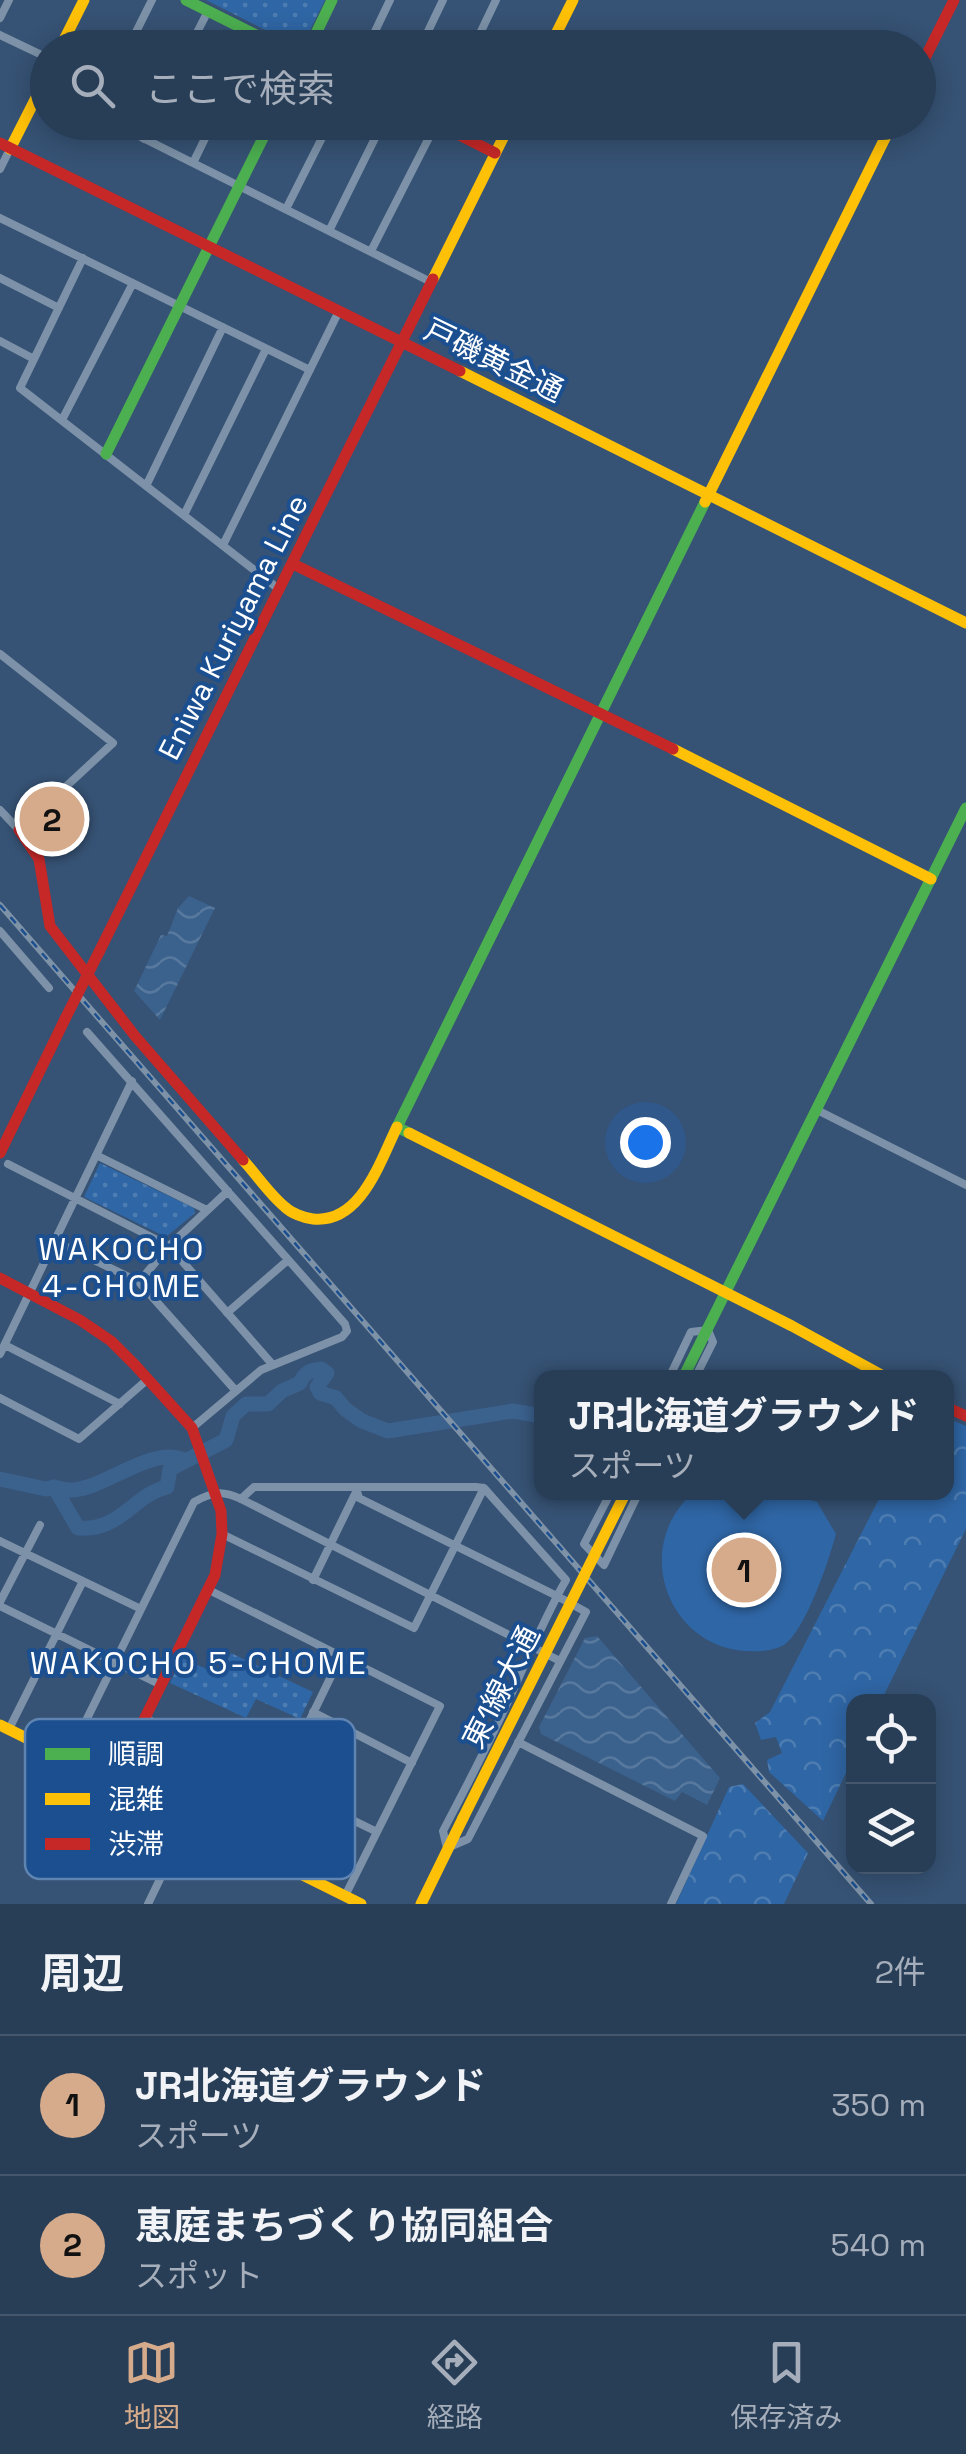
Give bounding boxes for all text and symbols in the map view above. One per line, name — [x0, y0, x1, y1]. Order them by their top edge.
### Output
search box — [30, 30, 936, 140]
icon: search — [65, 58, 120, 113]
text: ここで検索 — [145, 65, 335, 113]
street label: 戸磯黄金通 — [418, 310, 570, 410]
street label: Eniwa Kuriyama Line — [149, 488, 317, 766]
pin: 2 — [20, 782, 84, 856]
your location — [620, 1117, 671, 1168]
district label: WAKOCHO 4-CHOME — [38, 1229, 206, 1306]
popup — [534, 1370, 954, 1500]
text: JR北海道グラウンド — [568, 1392, 920, 1440]
text: スポーツ — [568, 1446, 696, 1486]
pin: 1 — [712, 1532, 776, 1608]
street label: 東1線大通 — [454, 1619, 548, 1755]
district label: WAKOCHO 5-CHOME — [30, 1643, 368, 1683]
map controls — [846, 1694, 936, 1874]
button: locate — [846, 1694, 936, 1784]
legend — [25, 1719, 355, 1879]
text: 順調 — [108, 1736, 164, 1772]
text: 混雑 — [108, 1781, 164, 1817]
button: layers — [846, 1784, 936, 1874]
text: 渋滞 — [108, 1826, 164, 1862]
text: 周辺 — [40, 1947, 124, 2000]
text: 2件 — [875, 1952, 926, 1992]
text: JR北海道グラウンド — [135, 2062, 486, 2110]
text: 1 — [65, 2085, 80, 2125]
text: 350 m — [831, 2085, 926, 2125]
text: スポーツ — [135, 2116, 262, 2156]
text: 恵庭まちづくり協同組合 — [135, 2202, 553, 2250]
text: 2 — [63, 2225, 82, 2265]
text: 540 m — [831, 2225, 926, 2265]
text: スポット — [135, 2256, 263, 2296]
tab: 地図 — [124, 2335, 180, 2435]
tab: 経路 — [427, 2335, 483, 2435]
tab: 保存済み — [730, 2335, 842, 2435]

